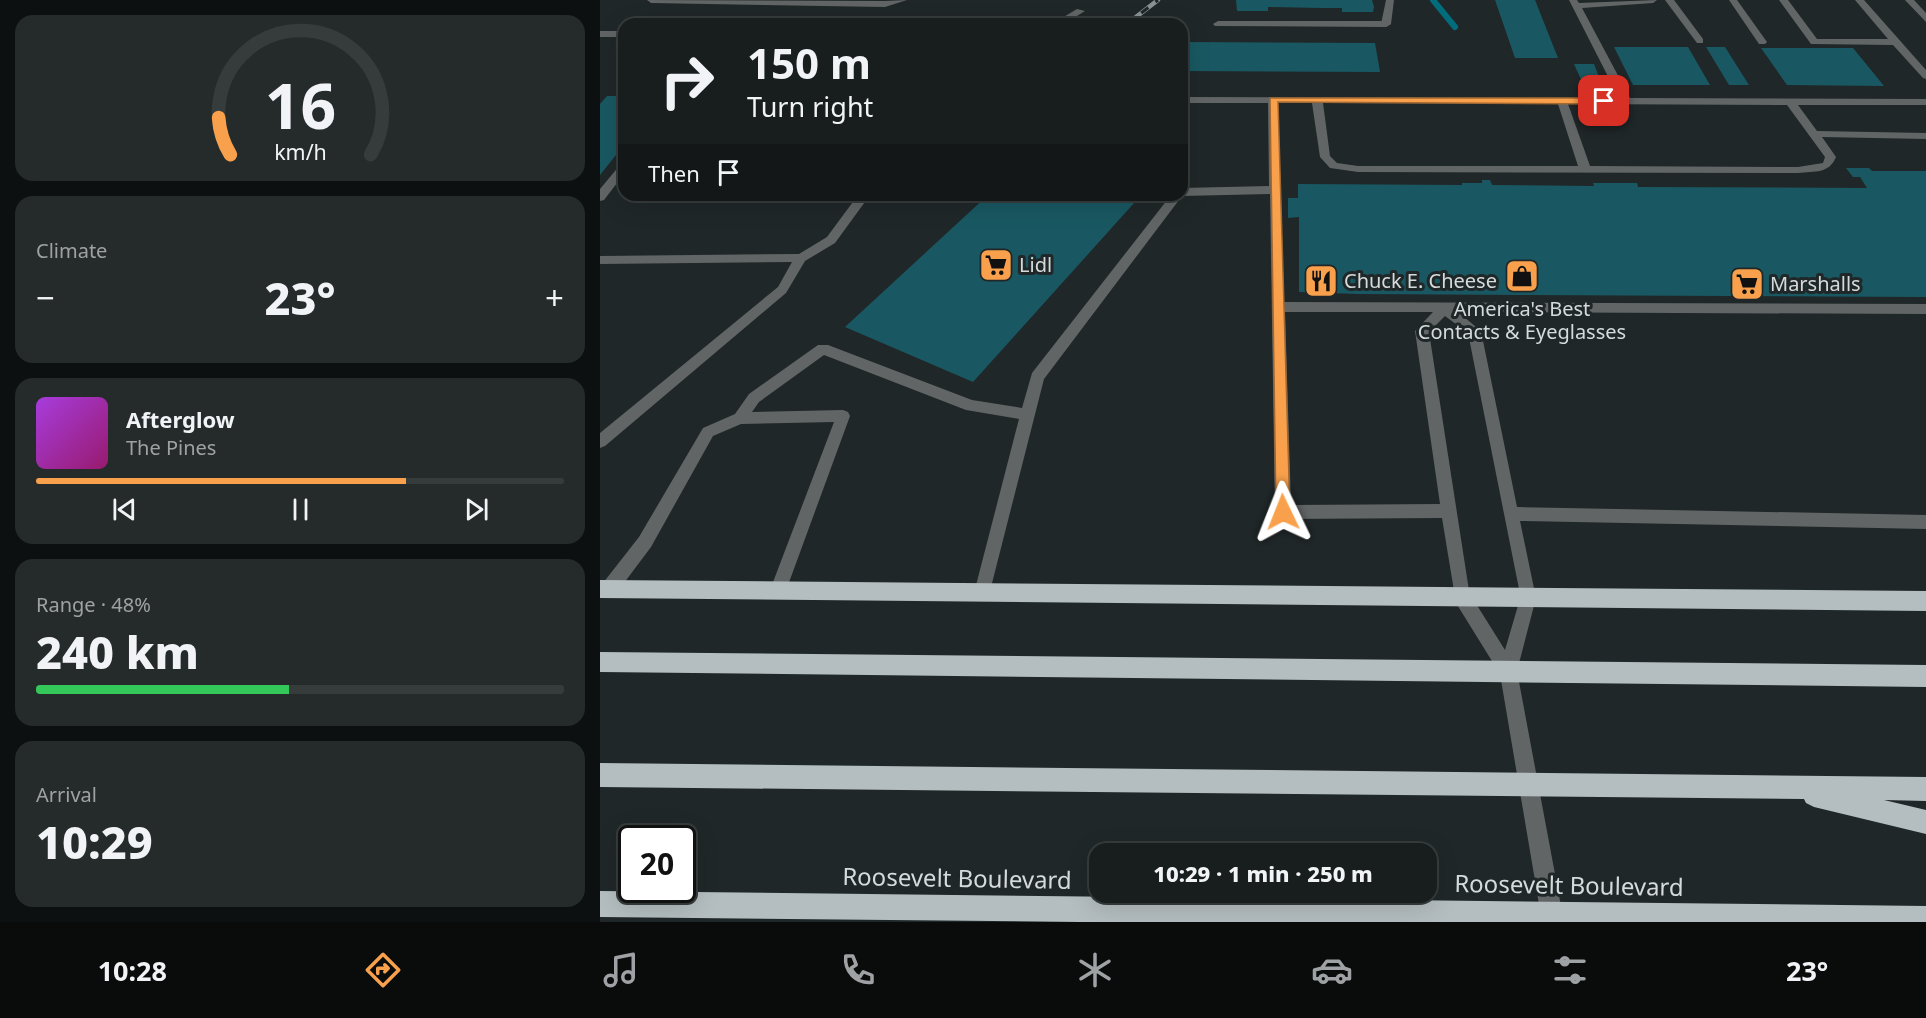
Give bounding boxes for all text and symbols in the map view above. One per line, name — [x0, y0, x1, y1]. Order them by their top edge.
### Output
text: 150 m — [747, 34, 871, 91]
icon: right — [648, 42, 726, 120]
text: 16 — [264, 62, 336, 147]
pin — [1578, 75, 1629, 126]
icon: arrive — [1587, 84, 1620, 117]
text: Turn right — [747, 88, 873, 125]
text: km/h — [274, 138, 326, 167]
icon: arrive — [712, 156, 745, 189]
text: Then — [648, 158, 700, 188]
text: Climate — [36, 237, 107, 264]
supermarket icon: Lidl — [978, 247, 1014, 283]
place label: Lidl — [1019, 251, 1052, 278]
shop icon: America's Best Contacts & Eyeglasses — [1504, 258, 1540, 294]
restaurant icon: Chuck E. Cheese — [1303, 263, 1339, 299]
supermarket icon: Marshalls — [1729, 266, 1765, 302]
text: 23° — [264, 267, 336, 328]
place label: Chuck E. Cheese — [1344, 267, 1497, 294]
place label: Marshalls — [1770, 270, 1861, 297]
text: − — [36, 275, 55, 320]
text: + — [545, 275, 564, 320]
place label: America's Best Contacts & Eyeglasses — [1418, 295, 1626, 345]
text: Afterglow — [126, 404, 235, 434]
text: The Pines — [126, 434, 216, 461]
position arrow — [1251, 480, 1315, 544]
icon: previous — [108, 493, 141, 526]
icon: pause — [284, 493, 317, 526]
icon: next — [460, 493, 493, 526]
text: Range · 48% — [36, 591, 151, 618]
text: 240 km — [36, 621, 199, 682]
text: Arrival — [36, 781, 97, 808]
text: 10:29 — [36, 811, 153, 872]
speed limit sign: 20 — [618, 825, 696, 903]
text: 10:29 · 1 min · 250 m — [1153, 858, 1373, 888]
street label: Roosevelt Boulevard — [842, 859, 1072, 896]
street label: Roosevelt Boulevard — [1454, 866, 1684, 903]
icon: directions — [362, 949, 404, 991]
icon: music — [600, 949, 642, 991]
icon: phone — [837, 949, 879, 991]
icon: climate — [1074, 949, 1116, 991]
icon: car — [1311, 949, 1353, 991]
icon: filters — [1549, 949, 1591, 991]
text: 10:28 — [98, 952, 167, 989]
text: 23° — [1786, 952, 1828, 989]

